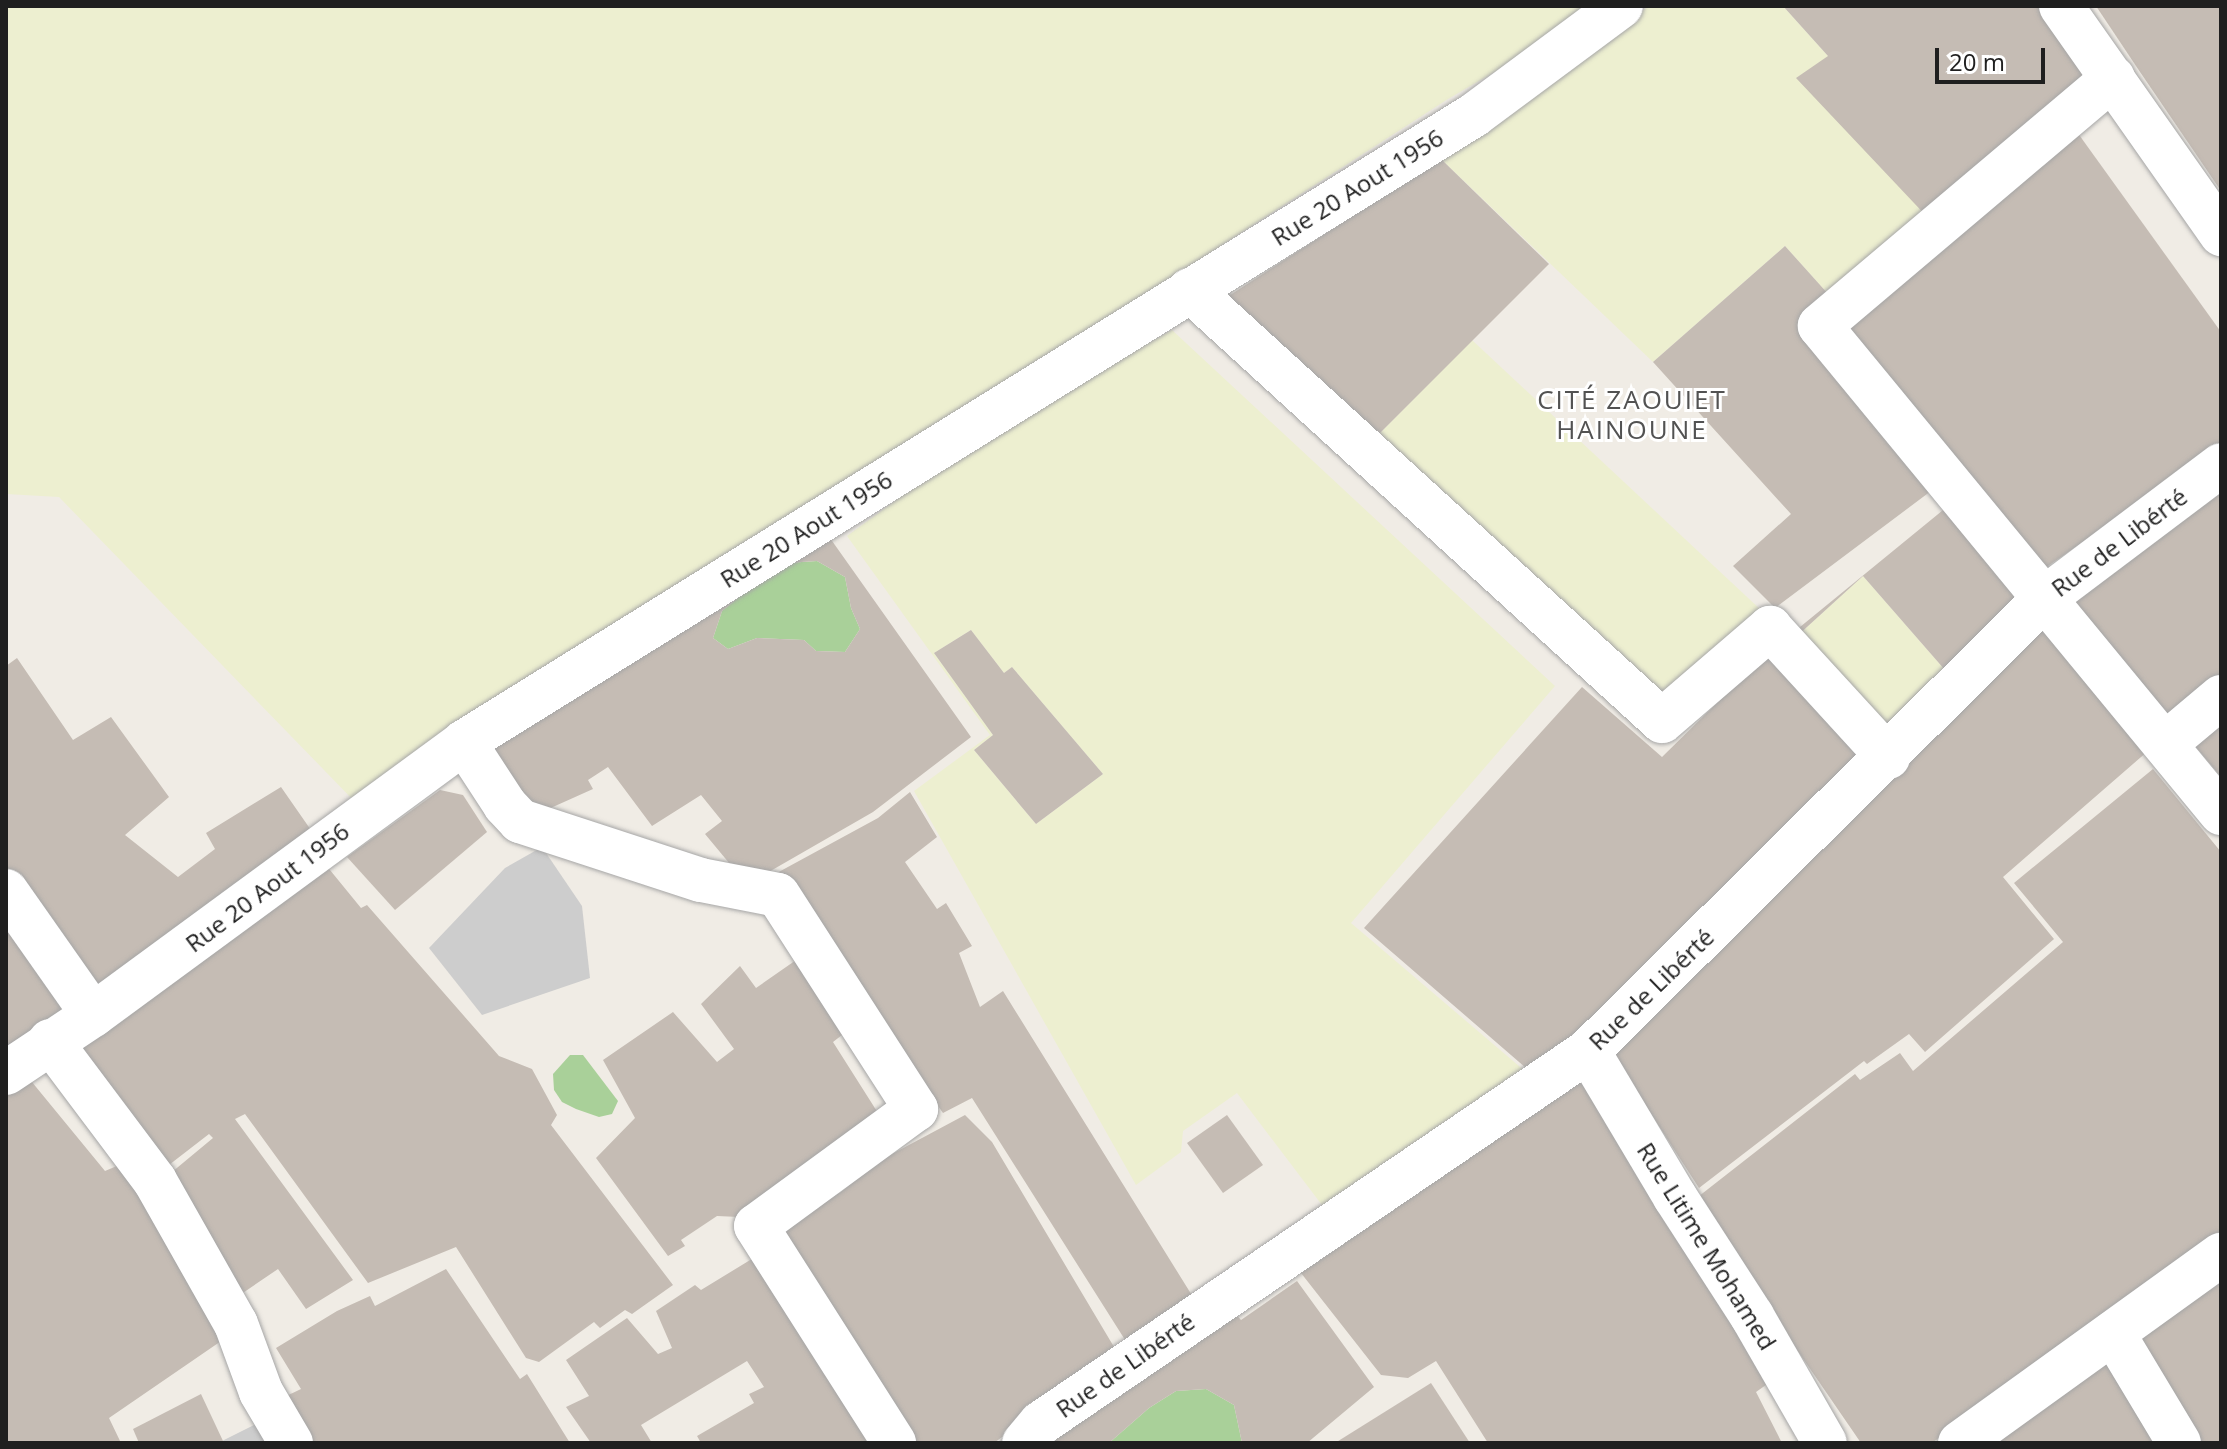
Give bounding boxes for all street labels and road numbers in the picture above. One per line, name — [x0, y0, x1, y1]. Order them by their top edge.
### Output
street label: Rue 20 Aout 1956 — [1266, 123, 1448, 251]
street label: Rue 20 Aout 1956 — [715, 465, 897, 593]
street label: Rue de Libérté — [2046, 482, 2192, 602]
street label: Rue 20 Aout 1956 — [180, 816, 354, 958]
street label: Rue de Libérté — [1583, 922, 1719, 1056]
street label: Rue Litime Mohamed — [1632, 1137, 1782, 1355]
street label: Rue de Libérté — [1050, 1307, 1200, 1423]

